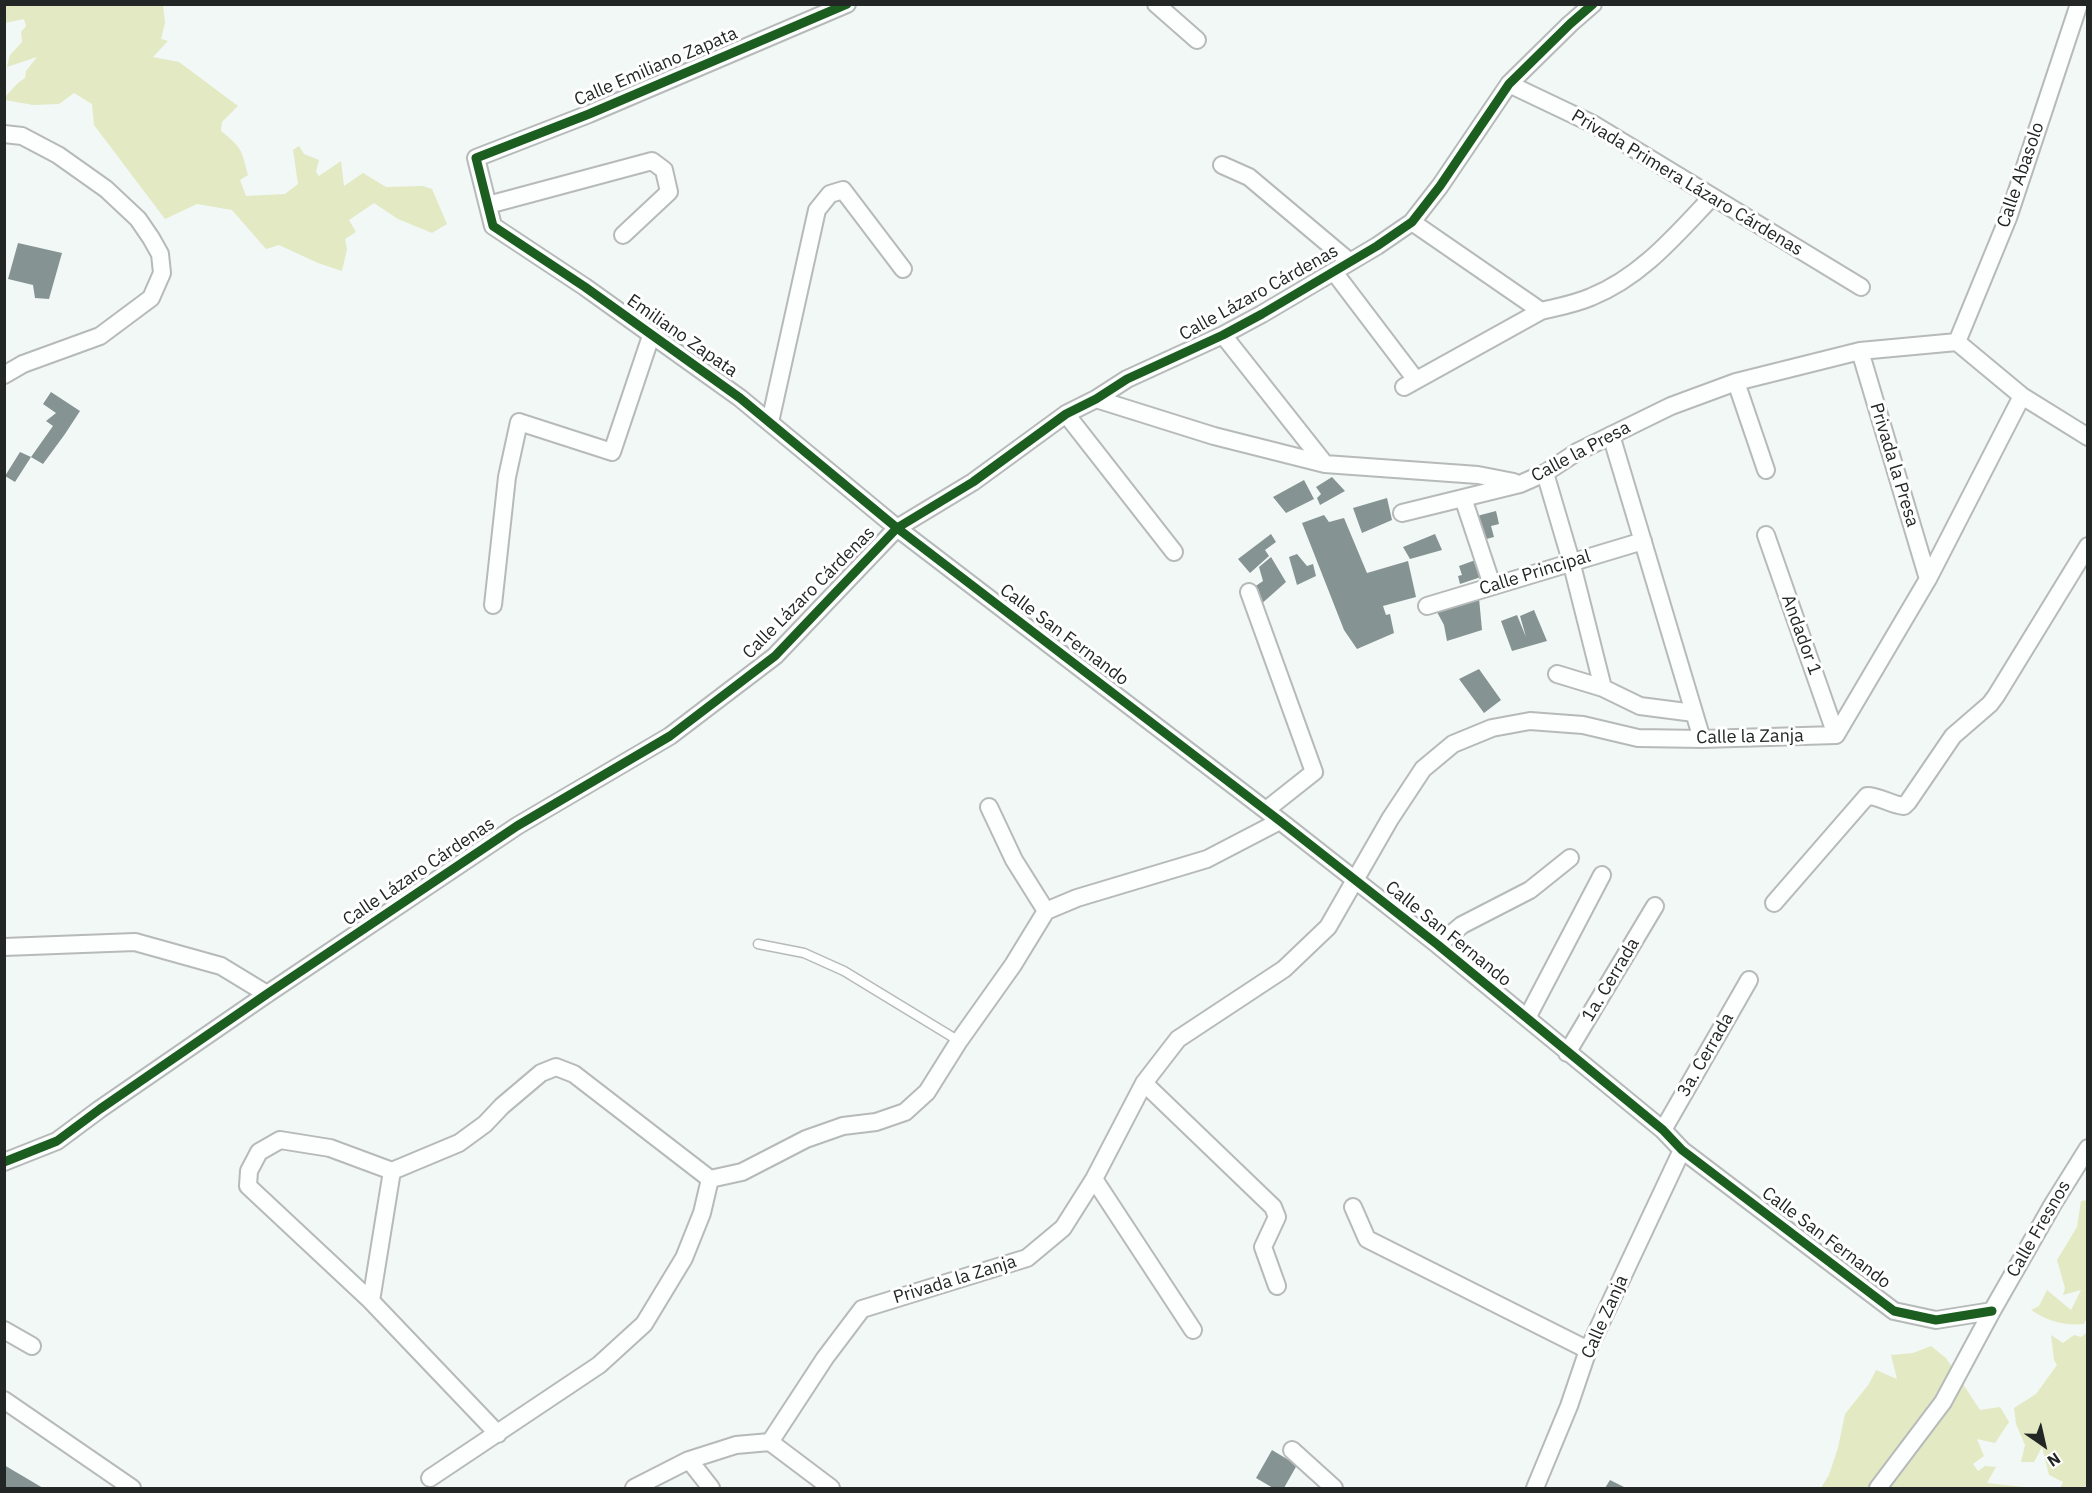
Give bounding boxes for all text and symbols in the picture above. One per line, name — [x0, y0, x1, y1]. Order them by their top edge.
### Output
street label: Calle Emiliano Zapata — [571, 23, 741, 111]
street label: Privada Primera Lázaro Cárdenas — [1567, 105, 1807, 261]
street label: Calle Abasolo — [1993, 119, 2049, 231]
street label: Calle Lázaro Cárdenas — [1176, 240, 1342, 346]
street label: Emiliano Zapata — [622, 290, 742, 382]
street label: Privada la Presa — [1865, 400, 1923, 530]
street label: Calle la Presa — [1528, 417, 1634, 487]
street label: Calle Lázaro Cárdenas — [738, 522, 880, 664]
street label: Calle Principal — [1477, 546, 1593, 600]
street label: Calle San Fernando — [995, 579, 1133, 691]
street label: Andador 1 — [1776, 592, 1826, 678]
street label: Calle la Zanja — [1696, 725, 1804, 749]
street label: Calle Lázaro Cárdenas — [339, 813, 499, 931]
street label: Calle San Fernando — [1381, 877, 1515, 991]
street label: 1a. Cerrada — [1578, 934, 1644, 1026]
street label: 3a. Cerrada — [1673, 1009, 1739, 1101]
street label: Calle Fresnos — [2003, 1177, 2075, 1281]
street label: Calle San Fernando — [1757, 1182, 1895, 1294]
street label: Privada la Zanja — [891, 1251, 1019, 1309]
street label: Calle Zanja — [1577, 1272, 1633, 1362]
north arrow — [2014, 1415, 2074, 1475]
text: N — [2044, 1448, 2064, 1471]

